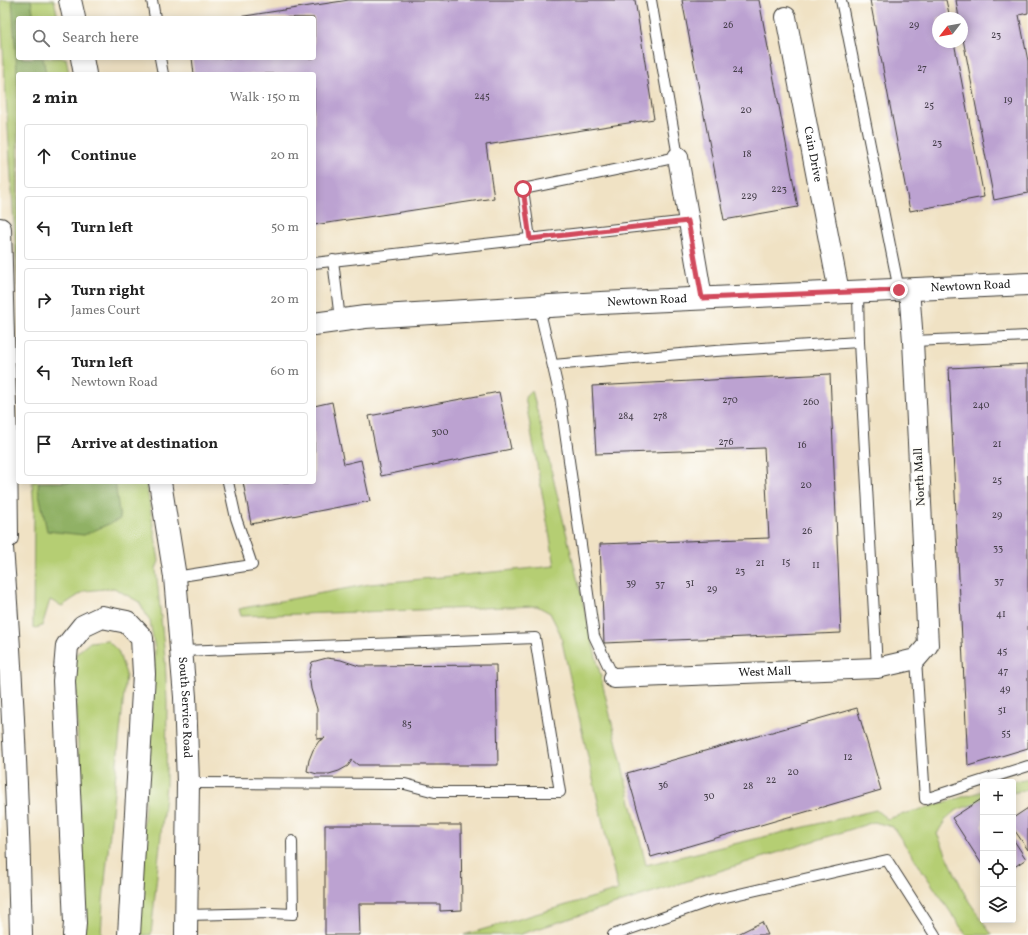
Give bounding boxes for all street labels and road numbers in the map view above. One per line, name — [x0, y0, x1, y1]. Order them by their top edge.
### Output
street label: Cain Drive — [799, 125, 826, 184]
street label: Newtown Road — [930, 277, 1011, 296]
street label: Newtown Road — [607, 291, 688, 311]
street label: North Mall — [910, 447, 930, 507]
street label: South Service Road — [174, 656, 195, 759]
street label: West Mall — [738, 663, 792, 681]

